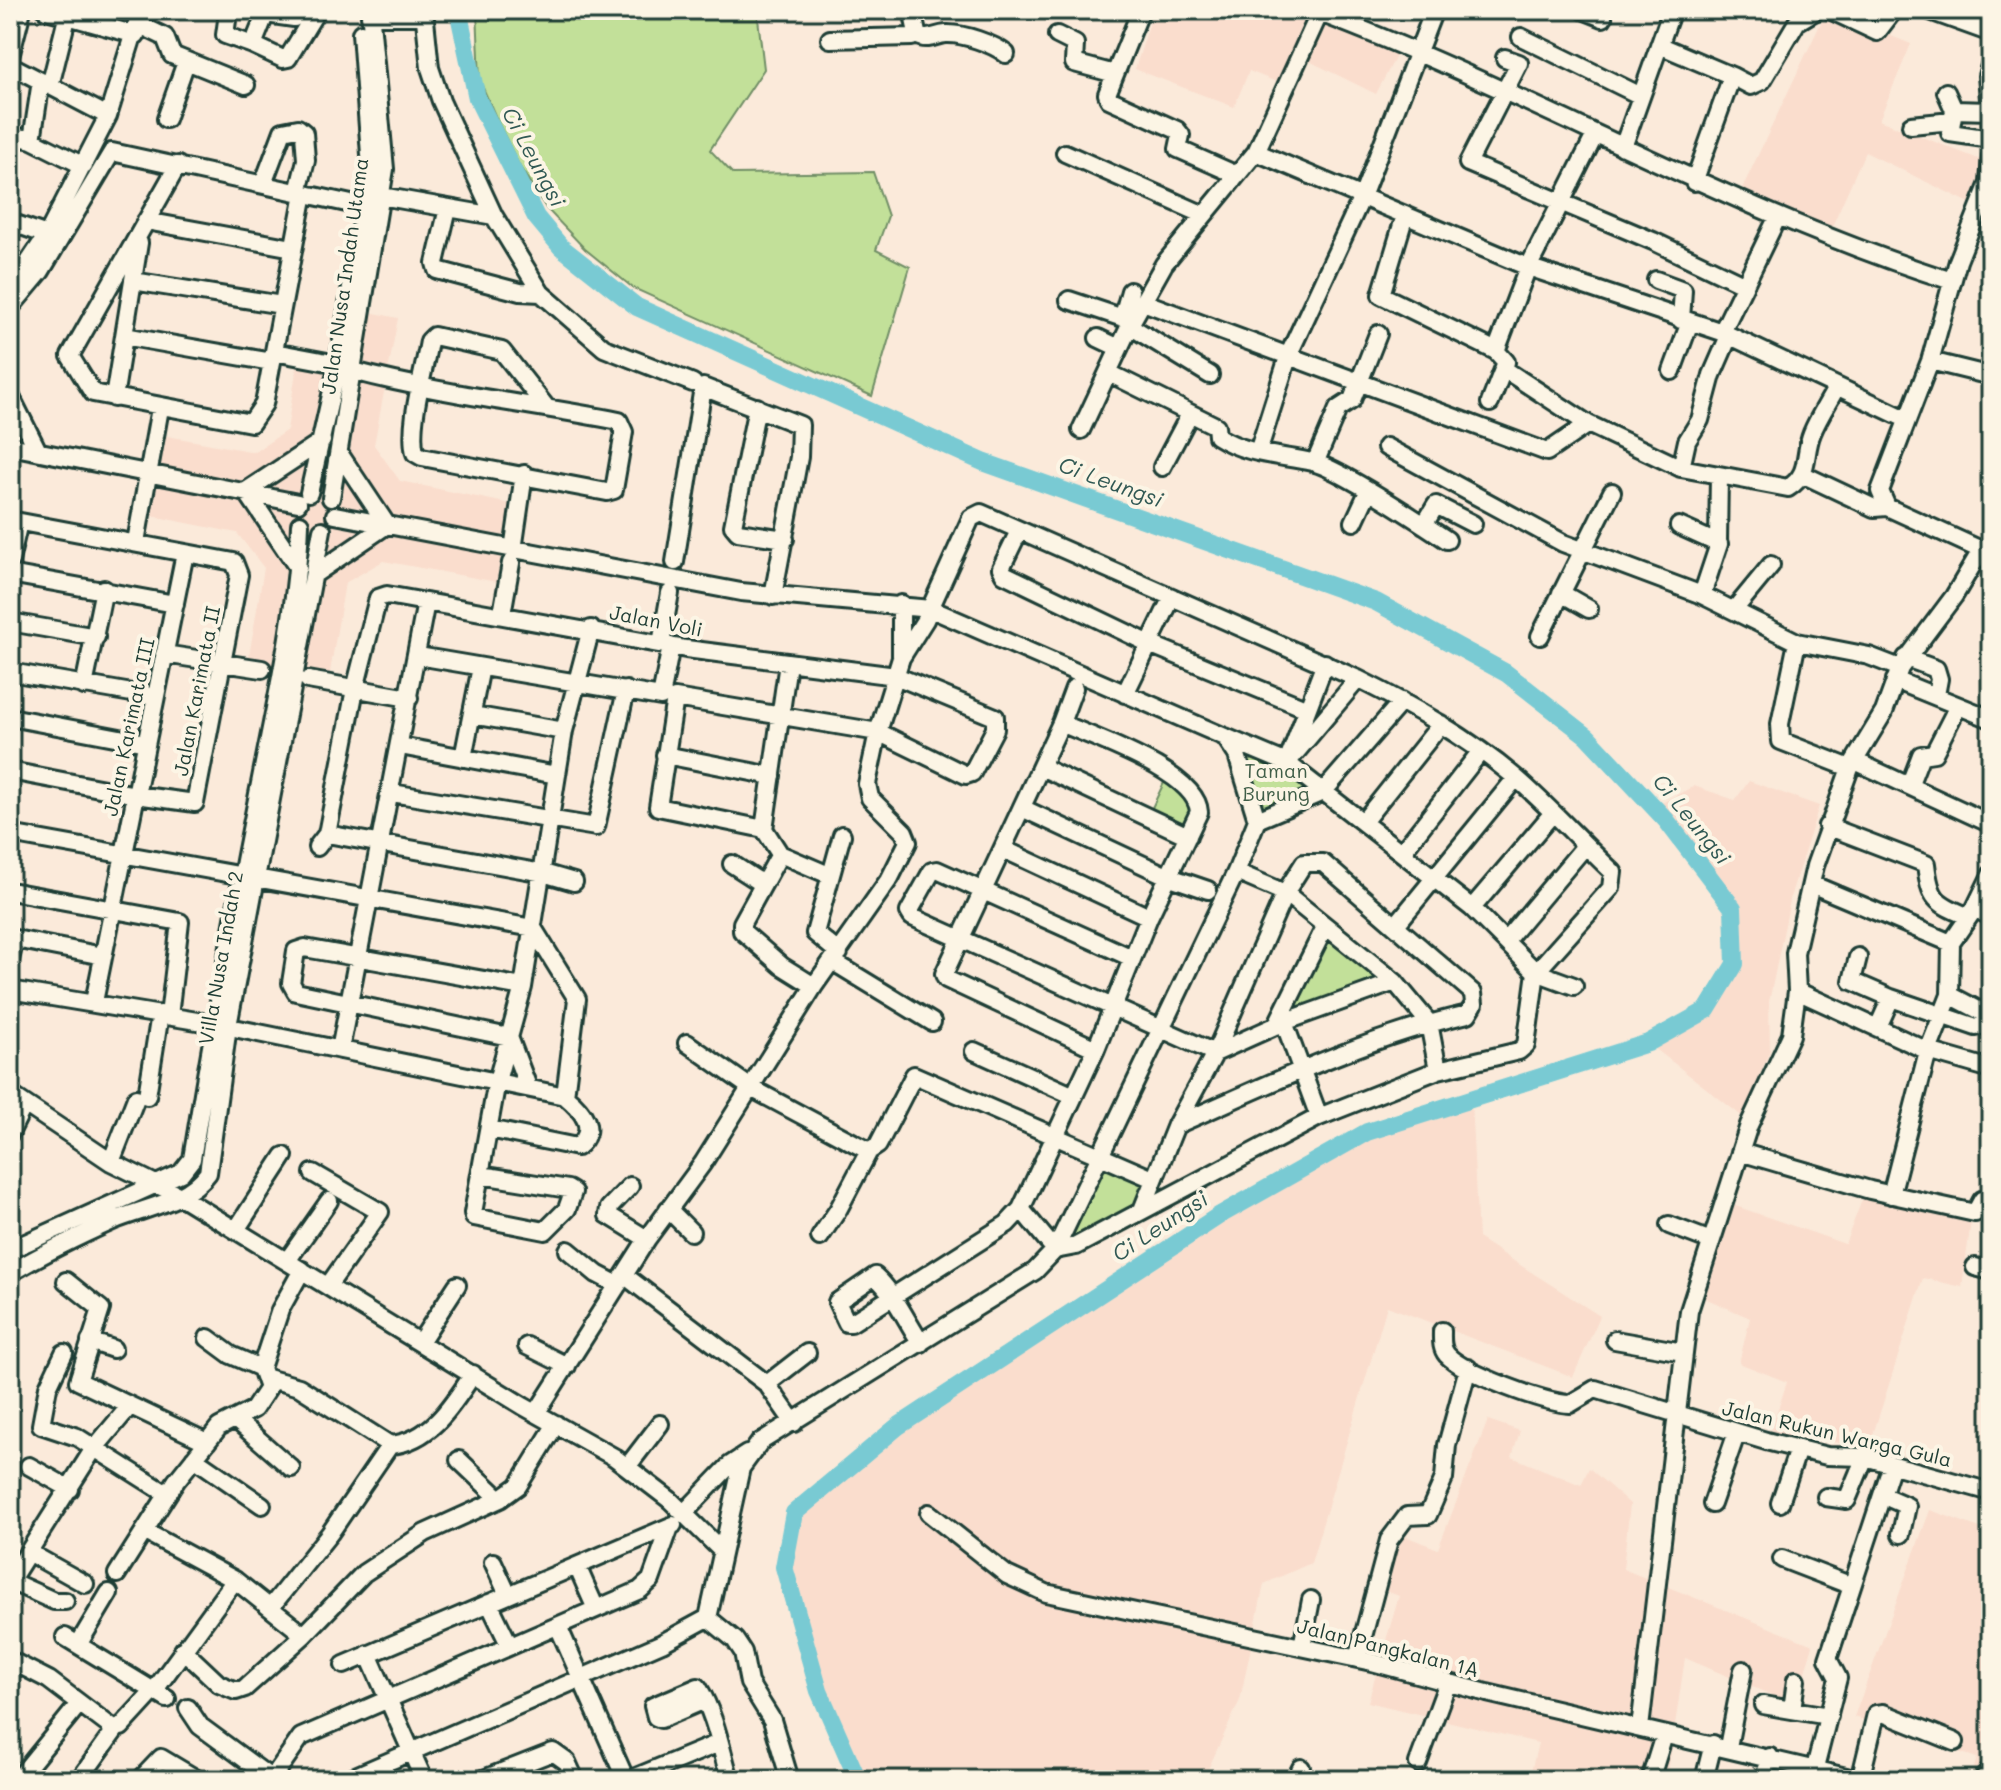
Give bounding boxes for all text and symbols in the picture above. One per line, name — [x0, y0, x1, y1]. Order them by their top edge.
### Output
water label: Ci Leungsi — [496, 102, 573, 212]
street label: Jalan Nusa Indah Utama — [315, 156, 373, 396]
water label: Ci Leungsi — [1055, 449, 1168, 514]
street label: Jalan Voli — [607, 598, 705, 642]
street label: Jalan Karimata II — [167, 603, 225, 778]
street label: Jalan Karimata III — [96, 635, 160, 818]
park label: Taman Burung — [1242, 757, 1310, 806]
water label: Ci Leungsi — [1647, 767, 1738, 870]
street label: Villa Nusa Indah 2 — [192, 869, 248, 1047]
water label: Ci Leungsi — [1106, 1184, 1214, 1267]
street label: Jalan Rukun Warga Gula — [1720, 1394, 1955, 1472]
street label: Jalan Pangkalan 1A — [1295, 1612, 1482, 1682]

